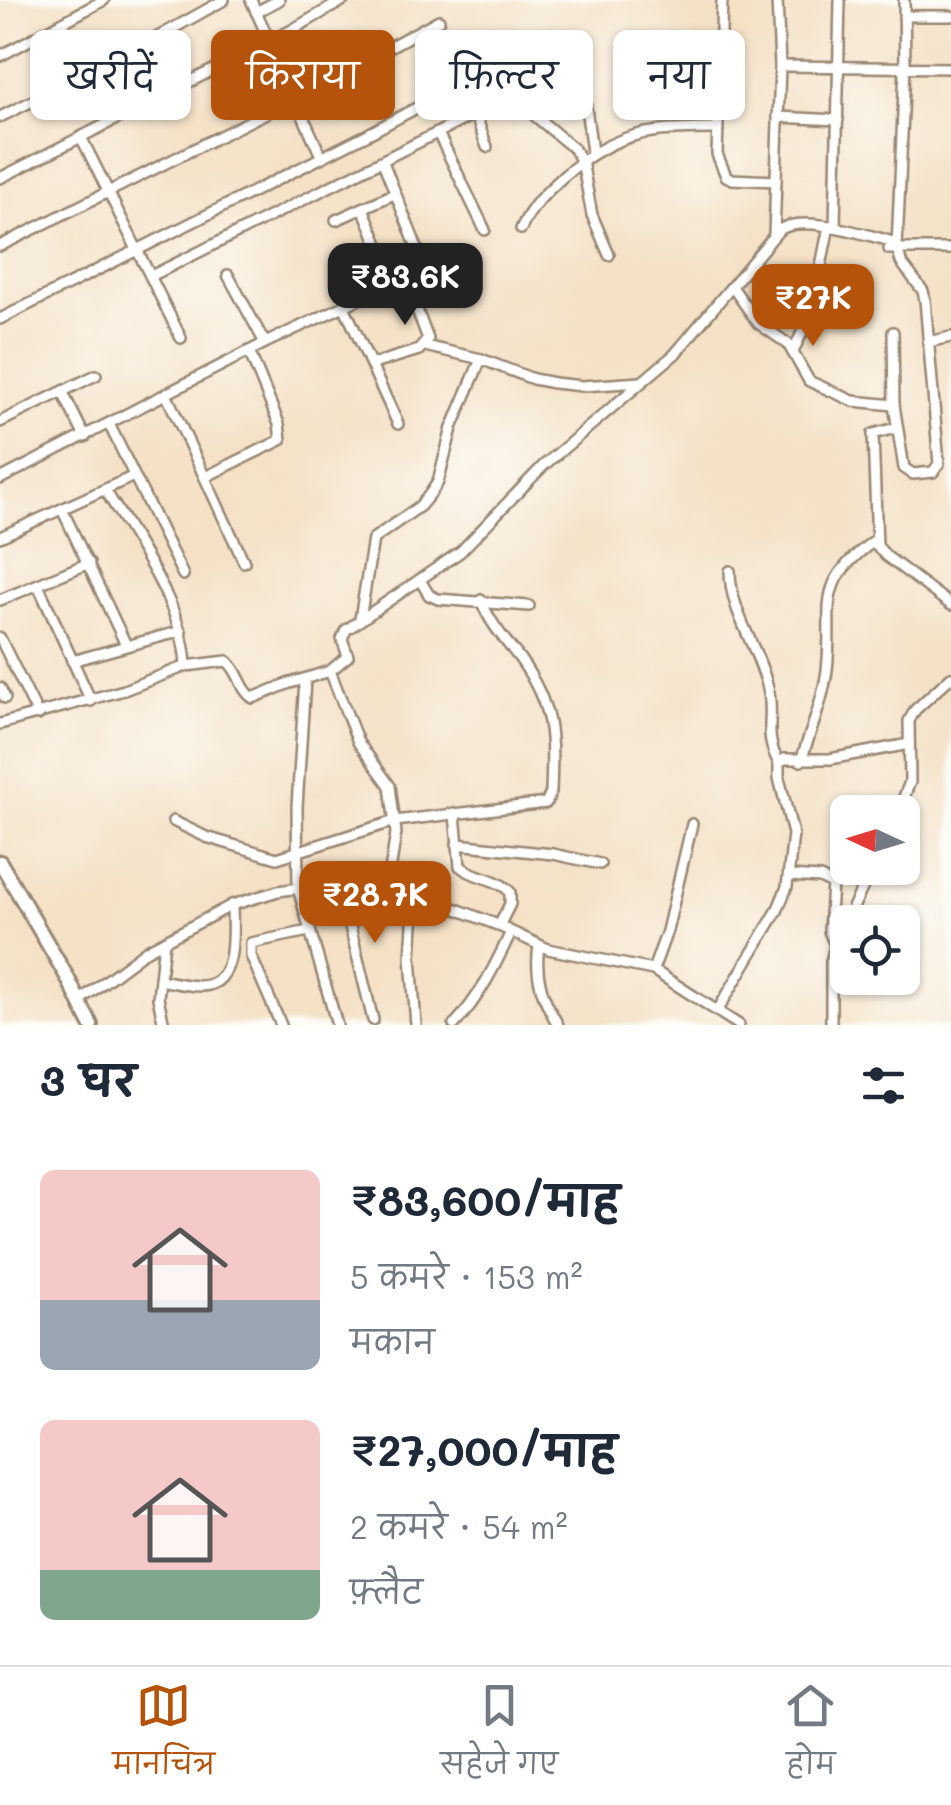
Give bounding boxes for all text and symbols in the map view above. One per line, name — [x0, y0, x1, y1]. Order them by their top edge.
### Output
chip: खरीदें — [30, 30, 191, 120]
chip: किराया — [211, 30, 395, 120]
chip: फ़िल्टर — [415, 30, 593, 120]
chip: नया — [613, 30, 745, 120]
pin: ₹83.6K — [324, 243, 486, 328]
text: ₹83.6K — [350, 254, 460, 296]
pin: ₹27K — [754, 264, 872, 349]
text: ₹27K — [774, 275, 852, 317]
north arrow — [830, 795, 920, 885]
map controls — [830, 795, 920, 995]
pin: ₹28.7K — [294, 861, 456, 946]
text: ₹28.7K — [321, 872, 429, 914]
button: locate — [830, 905, 920, 995]
text: 3 घर — [40, 1052, 136, 1107]
icon: filters — [856, 1058, 911, 1113]
text: ₹83,600/माह — [350, 1172, 620, 1227]
icon: home — [120, 1210, 240, 1330]
text: 5 कमरे · 153 m² — [350, 1255, 583, 1297]
text: मकान — [350, 1320, 435, 1362]
text: ₹27,000/माह — [350, 1422, 617, 1477]
icon: home — [120, 1460, 240, 1580]
text: 2 कमरे · 54 m² — [350, 1505, 568, 1547]
text: फ़्लैट — [350, 1570, 423, 1612]
tab: मानचित्र — [113, 1678, 215, 1795]
tab: सहेजे गए — [440, 1678, 558, 1795]
tab: होम — [783, 1678, 838, 1795]

